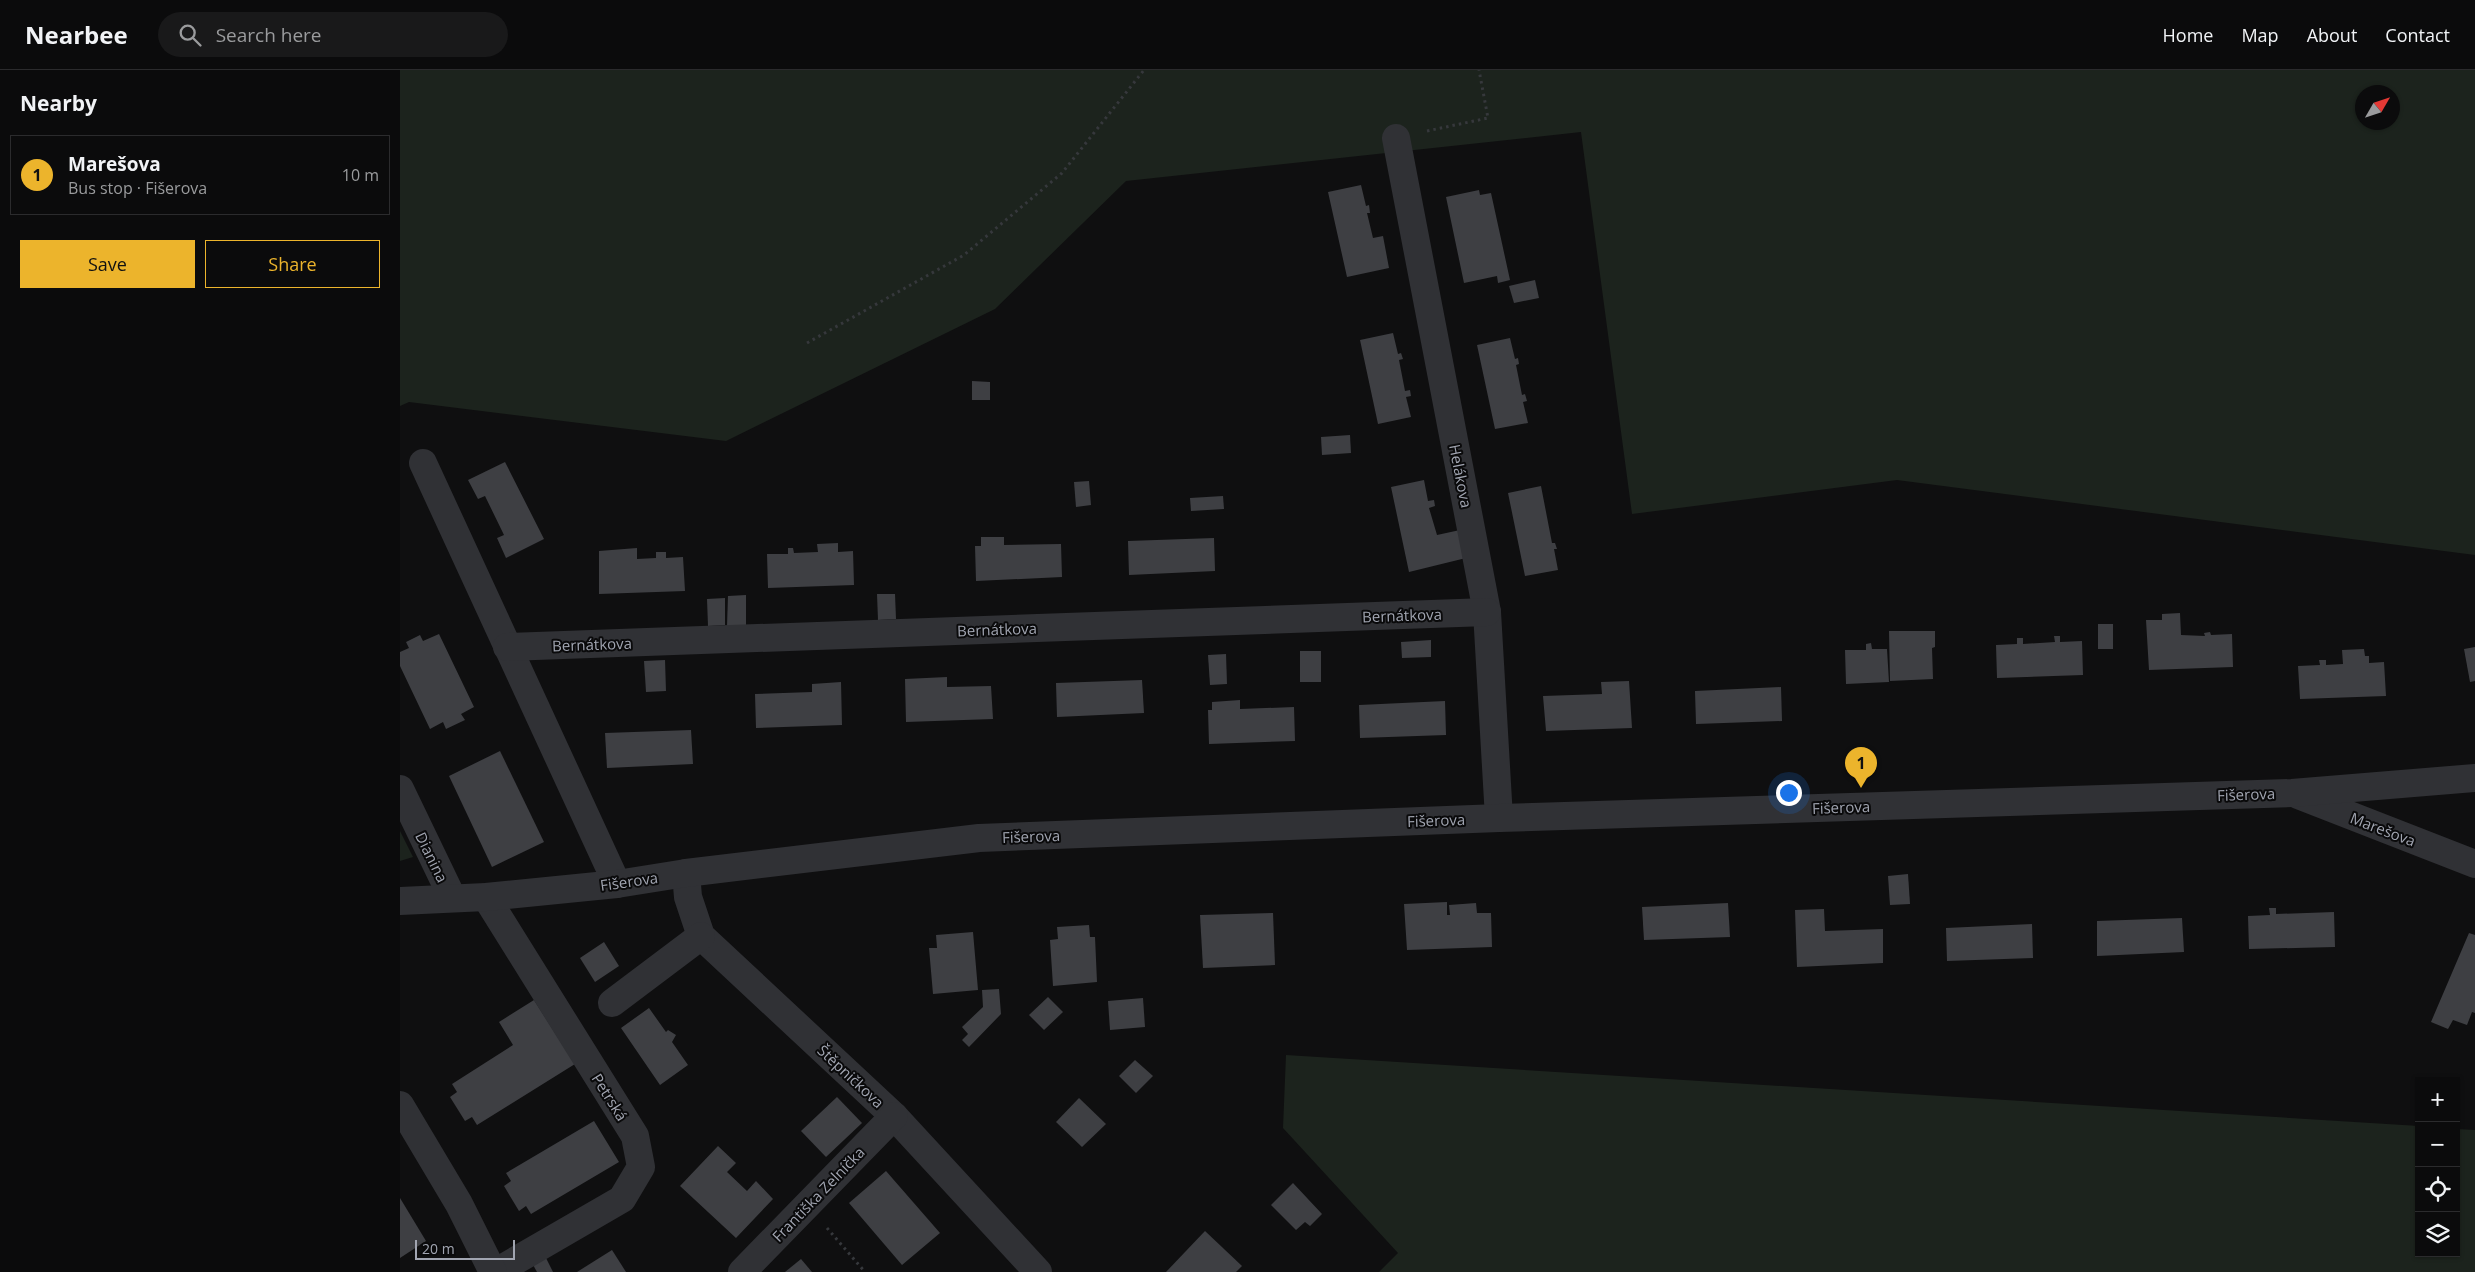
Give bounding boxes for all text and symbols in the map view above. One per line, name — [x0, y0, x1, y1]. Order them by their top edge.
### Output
search box — [158, 12, 508, 57]
text: Nearbee — [25, 18, 128, 51]
icon: search — [176, 21, 204, 49]
text: Search here — [216, 22, 322, 48]
text: Home — [2163, 23, 2213, 47]
text: Map — [2241, 23, 2279, 47]
text: About — [2307, 23, 2357, 47]
text: Contact — [2385, 23, 2450, 47]
north arrow — [2355, 85, 2400, 130]
text: Nearby — [20, 89, 97, 117]
text: Marešova — [68, 151, 161, 177]
text: 1 — [32, 164, 42, 186]
text: 10 m — [342, 164, 379, 186]
text: Bus stop · Fišerova — [68, 177, 207, 199]
button: Save — [20, 240, 195, 288]
button: Share — [205, 240, 380, 288]
street label: Helákova — [1445, 443, 1477, 509]
street label: Bernátkova — [1362, 604, 1442, 626]
street label: Bernátkova — [957, 618, 1037, 640]
street label: Bernátkova — [552, 633, 632, 655]
pin: 1 — [1845, 747, 1877, 788]
your location — [1776, 780, 1802, 806]
street label: Fišerova — [2217, 783, 2275, 805]
street label: Fišerova — [1812, 796, 1870, 818]
street label: Marešova — [2347, 807, 2419, 851]
street label: Fišerova — [1407, 809, 1465, 831]
street label: Fišerova — [1002, 825, 1060, 847]
street label: Dianina — [411, 829, 453, 885]
street label: Fišerova — [599, 867, 659, 895]
street label: Štěpničkova — [813, 1040, 889, 1112]
street label: Petrská — [588, 1070, 632, 1124]
map controls — [2415, 1077, 2460, 1257]
button: + — [2415, 1077, 2460, 1122]
button: − — [2415, 1122, 2460, 1167]
street label: Františka Zelníčka — [767, 1142, 869, 1246]
button: locate — [2415, 1167, 2460, 1212]
button: layers — [2415, 1212, 2460, 1257]
scale bar — [415, 1237, 515, 1260]
text: 20 m — [422, 1239, 455, 1258]

